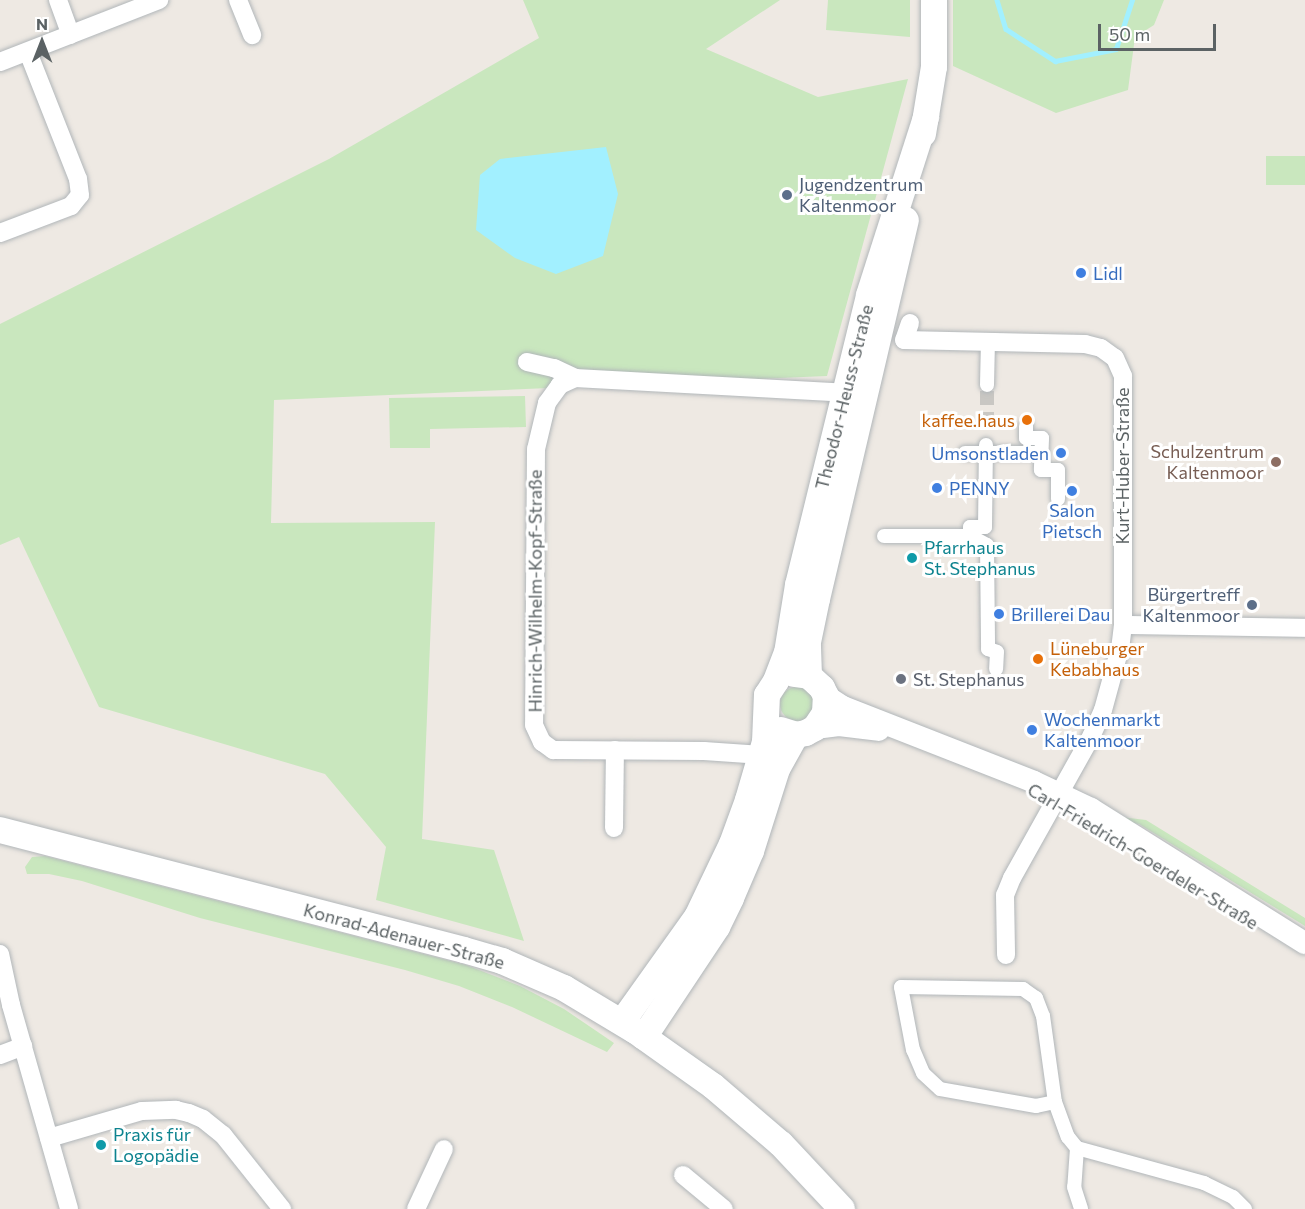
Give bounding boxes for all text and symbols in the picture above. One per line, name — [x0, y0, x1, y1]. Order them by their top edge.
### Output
north arrow — [12, 12, 72, 72]
scale bar — [1101, 12, 1220, 50]
text: N — [36, 14, 48, 33]
text: 50 m — [1109, 23, 1150, 45]
place label: Jugendzentrum Kaltenmoor — [799, 174, 923, 216]
marker: Jugendzentrum Kaltenmoor — [780, 188, 794, 202]
place label: Lidl — [1093, 262, 1123, 284]
marker: Lidl — [1074, 266, 1088, 280]
street label: Theodor-Heuss-Straße — [811, 302, 877, 492]
street label: Kurt-Huber-Straße — [1111, 387, 1133, 545]
place label: kaffee.haus — [921, 409, 1015, 431]
marker: kaffee.haus — [1020, 413, 1034, 427]
place label: Schulzentrum Kaltenmoor — [1151, 441, 1264, 484]
place label: Umsonstladen — [931, 442, 1049, 464]
marker: Umsonstladen — [1054, 446, 1068, 460]
marker: Schulzentrum Kaltenmoor — [1269, 455, 1283, 469]
street label: Hinrich-Wilhelm-Kopf-Straße — [524, 469, 546, 713]
place label: PENNY — [949, 477, 1010, 499]
marker: PENNY — [930, 481, 944, 495]
marker: Salon Pietsch — [1065, 484, 1079, 498]
place label: Salon Pietsch — [1042, 500, 1102, 542]
place label: Pfarrhaus St. Stephanus — [924, 537, 1036, 580]
marker: Pfarrhaus St. Stephanus — [905, 551, 919, 565]
place label: Bürgertreff Kaltenmoor — [1142, 584, 1240, 626]
marker: Bürgertreff Kaltenmoor — [1245, 598, 1259, 612]
place label: Brillerei Dau — [1011, 603, 1110, 625]
marker: Brillerei Dau — [992, 607, 1006, 621]
place label: Lüneburger Kebabhaus — [1050, 638, 1144, 680]
marker: Lüneburger Kebabhaus — [1031, 652, 1045, 666]
place label: St. Stephanus — [913, 668, 1025, 690]
marker: St. Stephanus — [894, 672, 908, 686]
place label: Wochenmarkt Kaltenmoor — [1044, 709, 1160, 752]
marker: Wochenmarkt Kaltenmoor — [1025, 723, 1039, 737]
street label: Carl-Friedrich-Goerdeler-Straße — [1024, 778, 1262, 934]
street label: Konrad-Adenauer-Straße — [301, 899, 507, 973]
place label: Praxis für Logopädie — [113, 1124, 199, 1166]
marker: Praxis für Logopädie — [94, 1138, 108, 1152]

